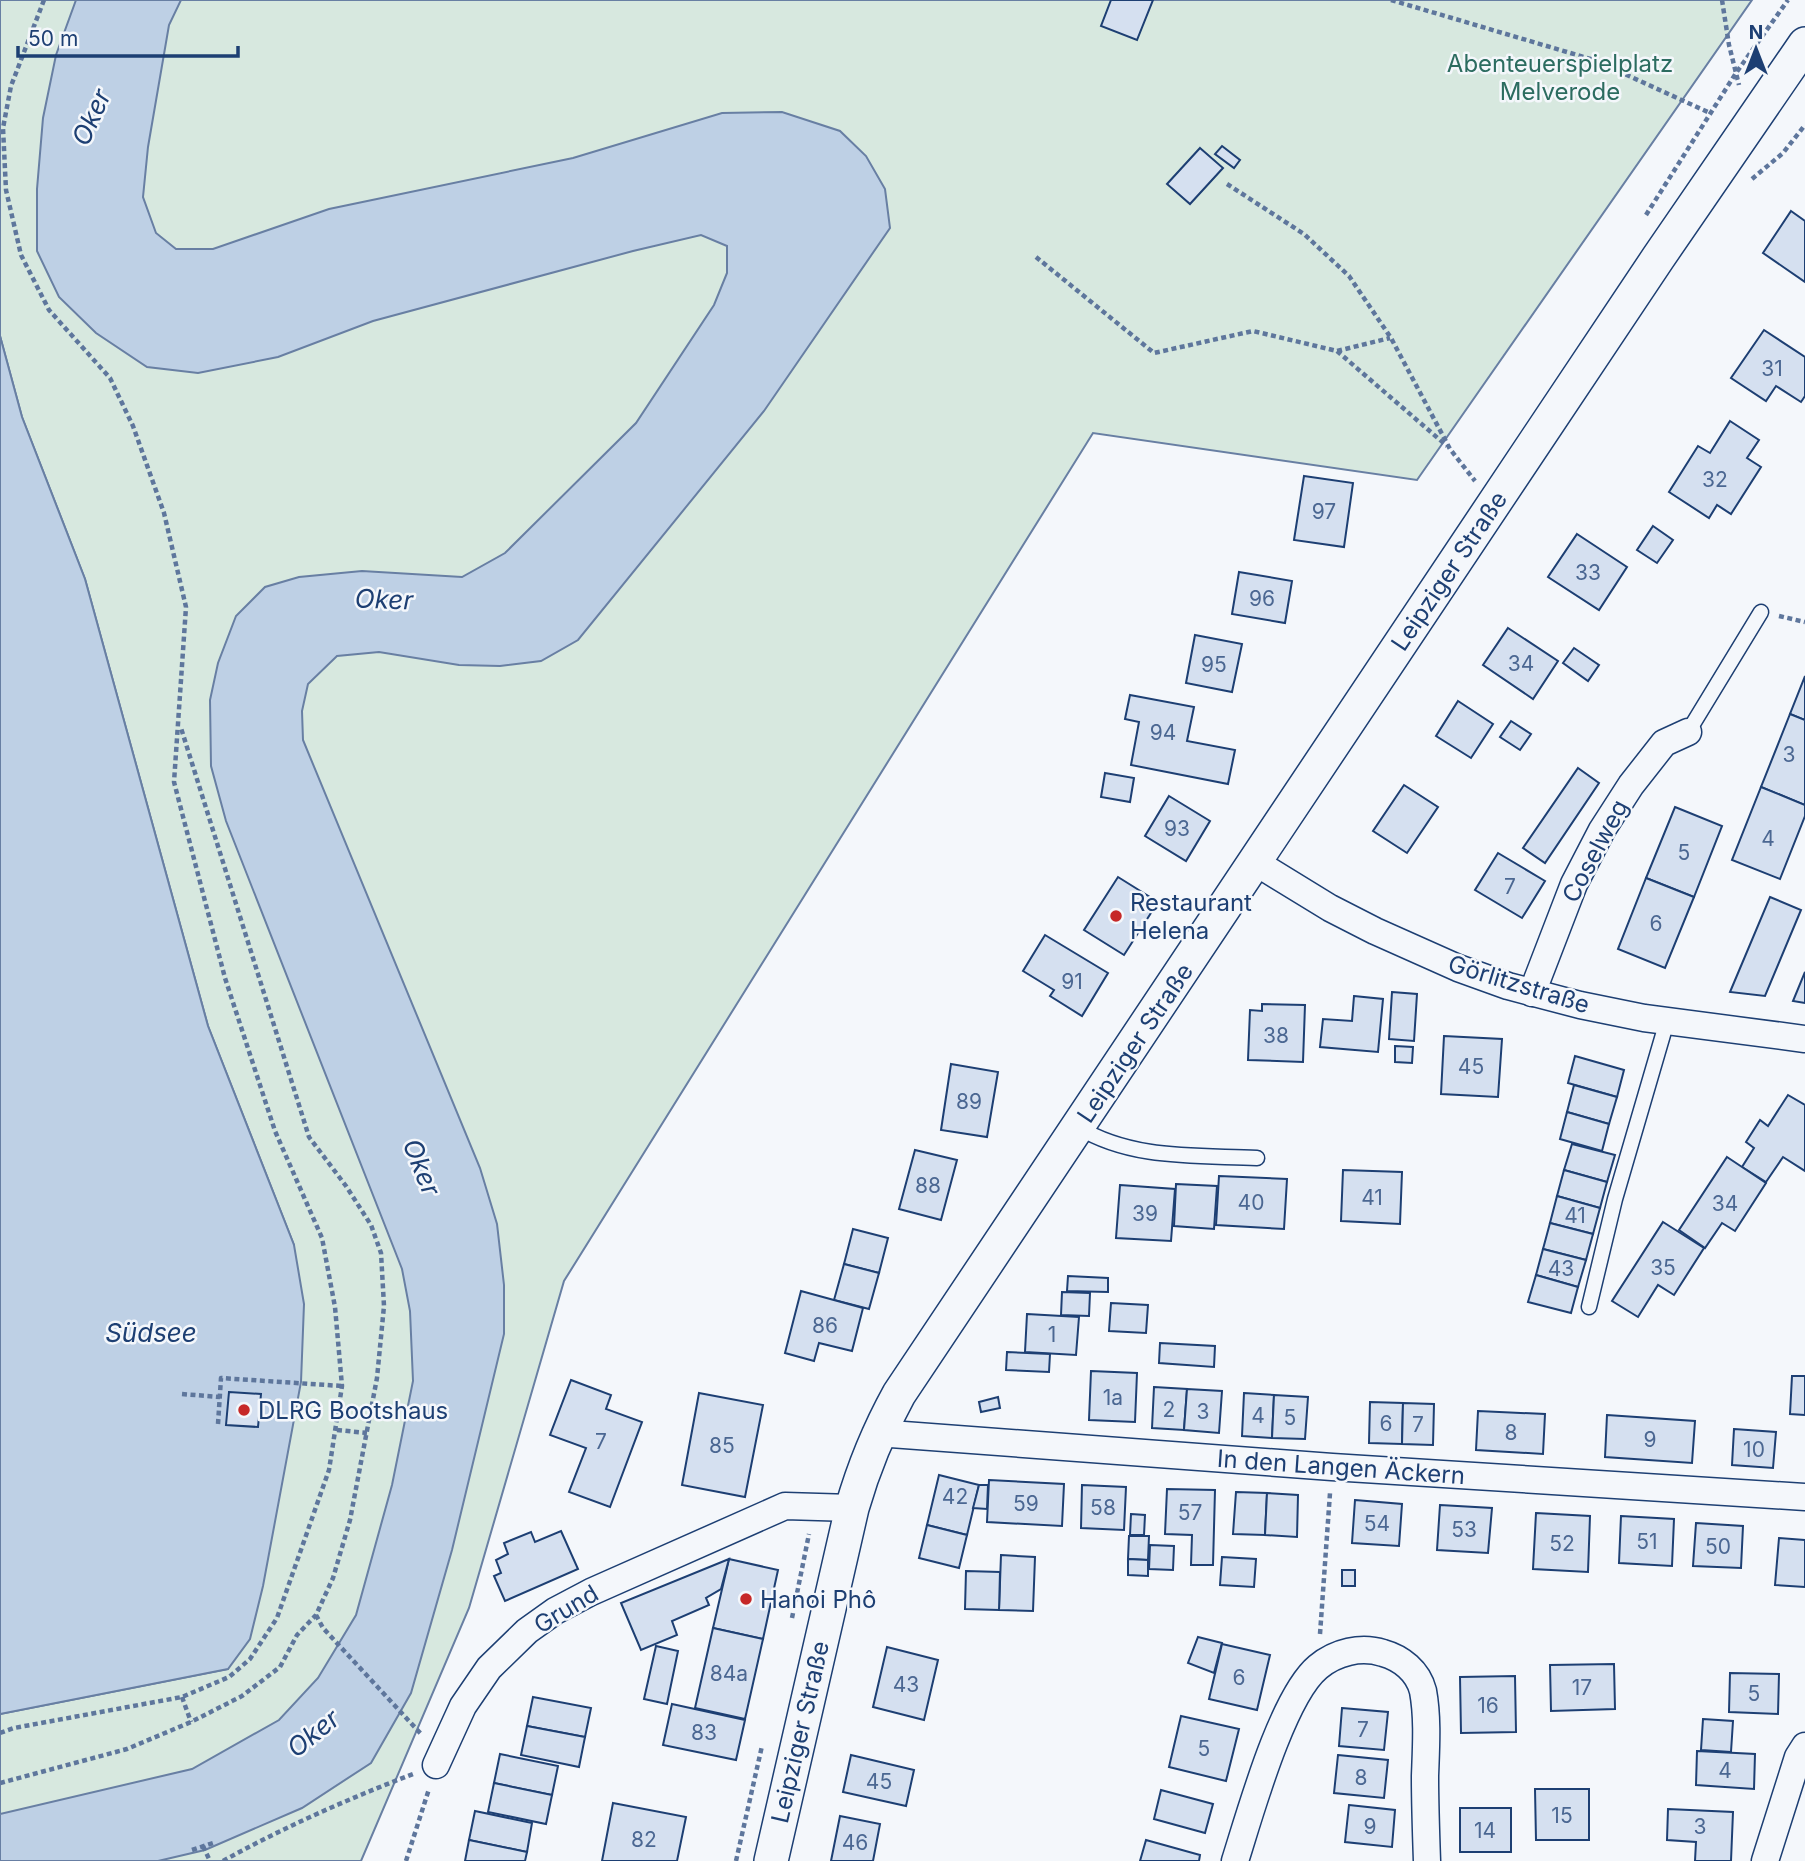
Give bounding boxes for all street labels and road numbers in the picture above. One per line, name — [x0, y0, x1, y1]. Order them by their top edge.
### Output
street label: Leipziger Straße — [1385, 486, 1513, 656]
street label: Coselweg — [1556, 795, 1634, 907]
street label: Görlitzstraße — [1445, 949, 1593, 1019]
street label: Leipziger Straße — [1071, 958, 1199, 1128]
street label: In den Langen Äckern — [1216, 1444, 1466, 1490]
street label: Grund — [529, 1579, 603, 1639]
street label: Leipziger Straße — [765, 1638, 835, 1826]

